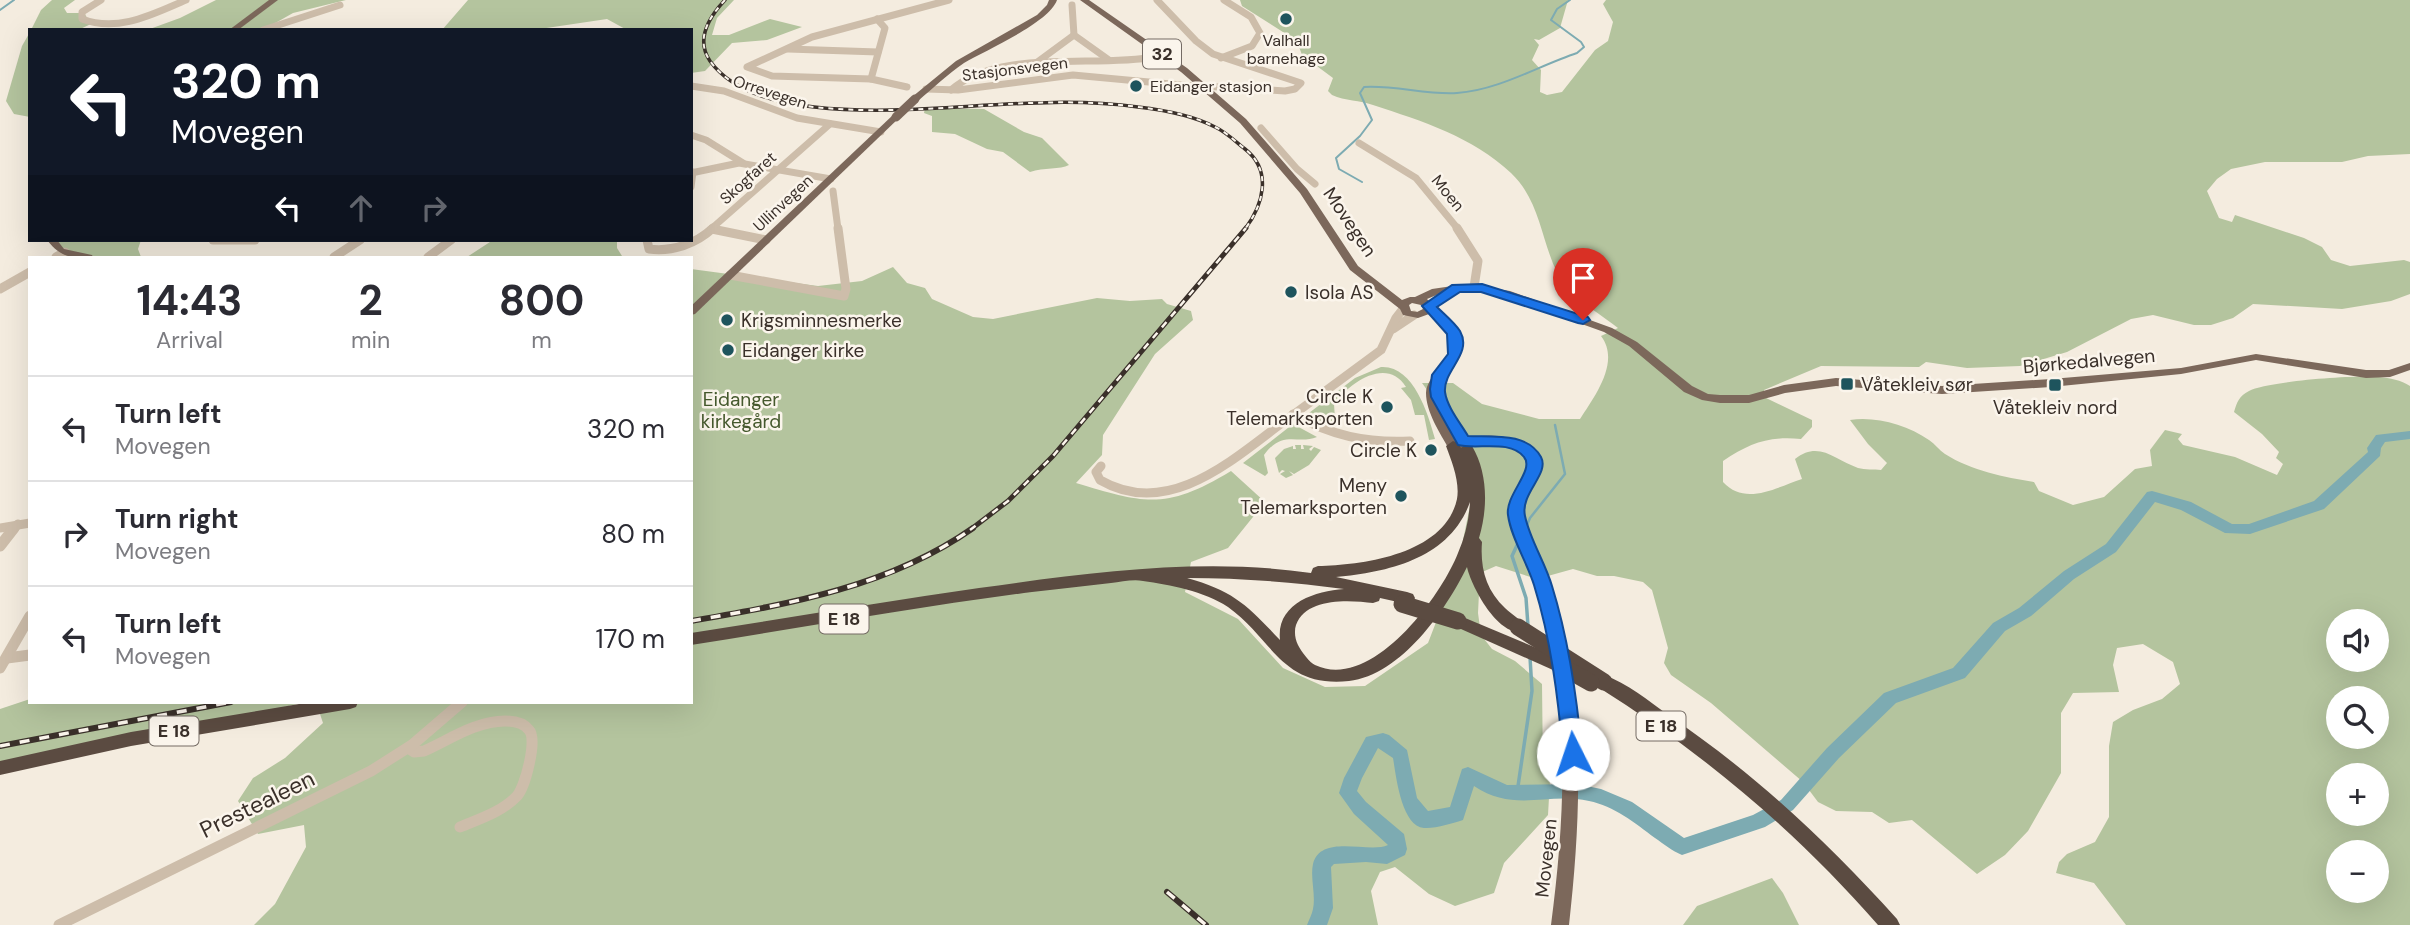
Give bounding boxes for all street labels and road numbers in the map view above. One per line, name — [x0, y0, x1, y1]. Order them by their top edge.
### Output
road number: 32 — [1143, 40, 1181, 68]
street label: Stasjonsvegen — [961, 52, 1069, 86]
street label: Orrevegen — [730, 70, 810, 114]
street label: Skogfaret — [715, 147, 781, 209]
street label: Ullinvegen — [749, 170, 817, 236]
street label: Moen — [1427, 170, 1469, 216]
street label: Movegen — [1318, 182, 1382, 262]
street label: Bjørkedalvegen — [2022, 343, 2156, 379]
road number: E 18 — [820, 604, 868, 634]
road number: E 18 — [1636, 712, 1686, 740]
road number: E 18 — [150, 716, 198, 746]
street label: Prestealeen — [195, 763, 319, 845]
street label: Movegen — [1529, 817, 1563, 899]

